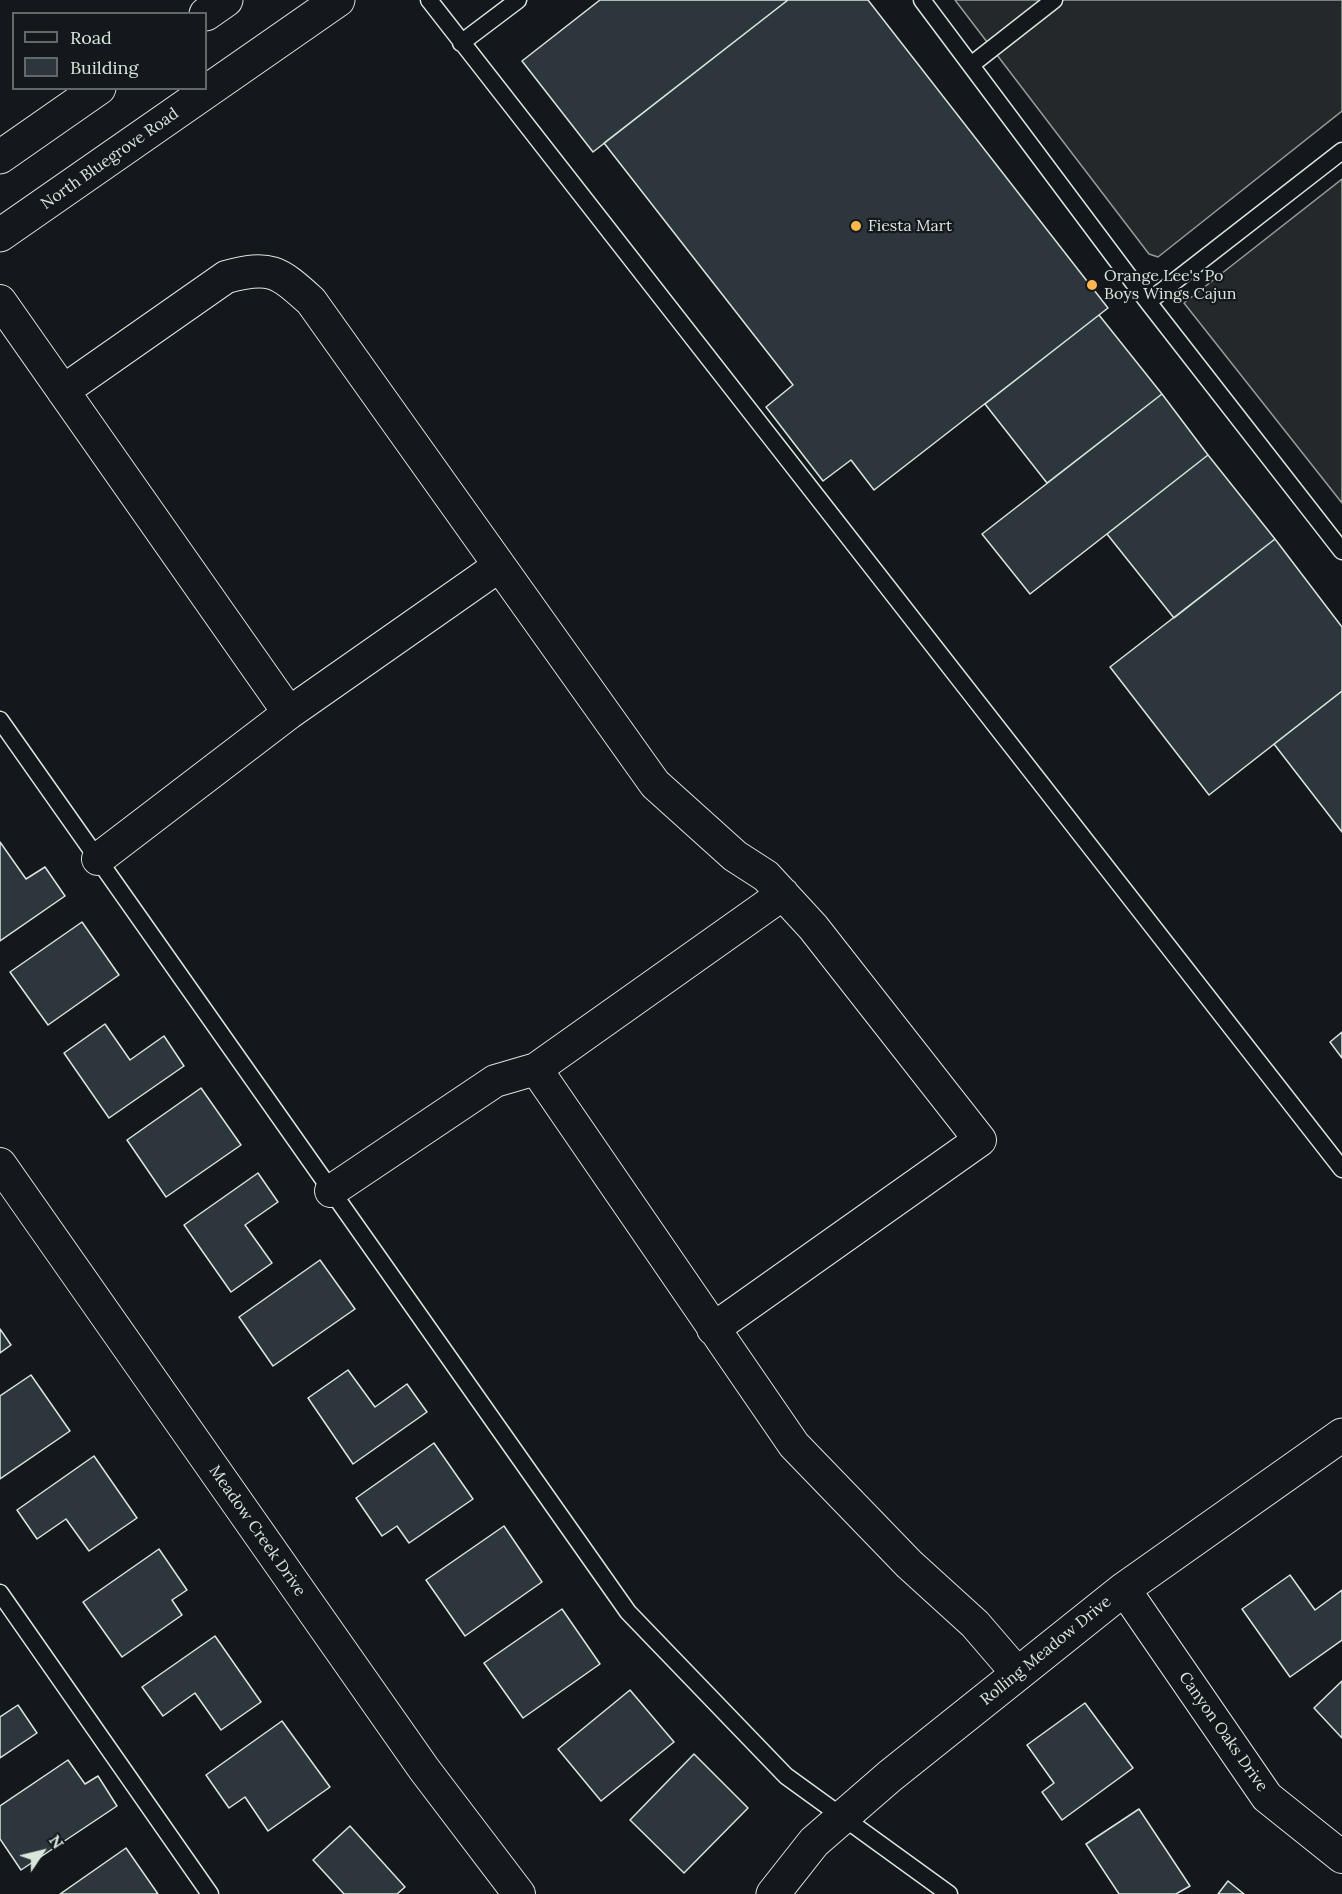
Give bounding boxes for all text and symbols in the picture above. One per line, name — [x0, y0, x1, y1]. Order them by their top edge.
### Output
legend — [12, 12, 207, 90]
text: Road — [70, 26, 112, 49]
text: Building — [70, 56, 138, 79]
street label: North Bluegrove Road — [37, 104, 183, 214]
place label: Fiesta Mart — [868, 216, 952, 236]
marker: Fiesta Mart — [849, 219, 863, 233]
place label: Orange Lee's Po Boys Wings Cajun — [1104, 266, 1236, 304]
marker: Orange Lee's Po Boys Wings Cajun — [1085, 278, 1099, 292]
street label: Meadow Creek Drive — [205, 1462, 309, 1600]
street label: Rolling Meadow Drive — [977, 1592, 1115, 1710]
street label: Canyon Oaks Drive — [1174, 1668, 1272, 1796]
north arrow — [12, 1822, 72, 1882]
text: N — [45, 1831, 68, 1852]

